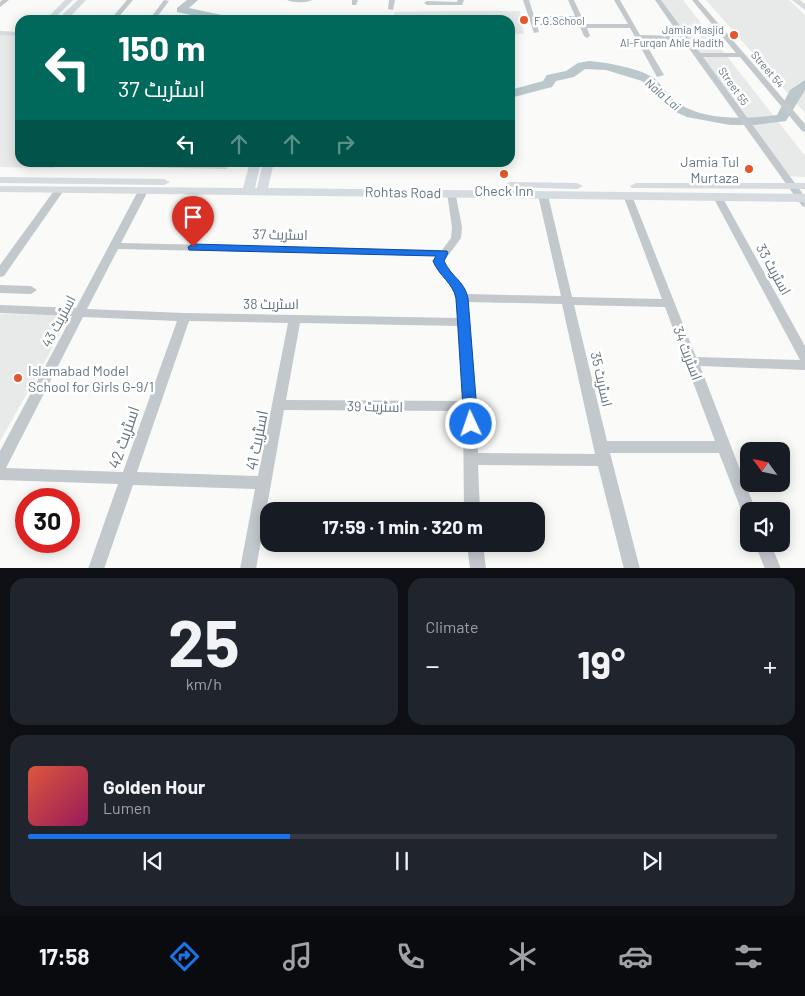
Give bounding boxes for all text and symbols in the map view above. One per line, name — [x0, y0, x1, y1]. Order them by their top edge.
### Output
marker: F.G.School — [518, 14, 530, 26]
place label: F.G.School — [534, 14, 585, 27]
place label: Jamia Masjid Al-Furqan Ahle Hadith — [620, 23, 724, 49]
text: 150 m — [118, 26, 205, 68]
marker: Jamia Masjid Al-Furqan Ahle Hadith — [728, 29, 740, 41]
icon: left — [35, 35, 100, 100]
street label: Street 54 — [749, 48, 787, 90]
street label: Street 55 — [716, 64, 752, 108]
text: اسٹریٹ 37 — [118, 75, 205, 101]
water label: Nala Lai — [643, 75, 683, 113]
icon: left — [172, 130, 200, 158]
icon: ahead — [225, 130, 253, 158]
icon: ahead — [278, 130, 306, 158]
icon: right — [331, 130, 359, 158]
place label: Jamia Tul Murtaza — [681, 153, 739, 186]
marker: Jamia Tul Murtaza — [743, 163, 755, 175]
marker: Check Inn — [498, 168, 510, 180]
place label: Check Inn — [474, 182, 534, 199]
street label: Rohtas Road — [365, 183, 441, 201]
pin — [172, 196, 214, 247]
icon: arrive — [179, 203, 207, 231]
street label: اسٹریٹ 37 — [252, 225, 308, 243]
street label: اسٹریٹ 33 — [753, 240, 795, 298]
street label: اسٹریٹ 43 — [37, 292, 79, 350]
street label: اسٹریٹ 38 — [243, 295, 299, 312]
street label: اسٹریٹ 34 — [670, 324, 706, 382]
street label: اسٹریٹ 35 — [587, 350, 617, 408]
place label: Islamabad Model School for Girls G-9/1 — [28, 362, 154, 395]
marker: Islamabad Model School for Girls G-9/1 — [12, 372, 24, 384]
street label: اسٹریٹ 39 — [347, 397, 403, 415]
position arrow — [444, 397, 496, 449]
street label: اسٹریٹ 42 — [103, 403, 144, 471]
street label: اسٹریٹ 41 — [241, 408, 272, 472]
north arrow — [740, 442, 790, 492]
map controls — [740, 442, 790, 552]
speed limit sign: 30 — [15, 488, 80, 553]
button: sound — [740, 502, 790, 552]
text: 17:59 · 1 min · 320 m — [322, 515, 483, 538]
text: 25 — [168, 602, 239, 680]
text: Climate — [426, 617, 478, 636]
text: 19° — [577, 641, 625, 687]
text: − — [426, 648, 440, 682]
text: + — [763, 648, 777, 682]
text: km/h — [186, 674, 222, 693]
text: Golden Hour — [103, 775, 205, 798]
text: Lumen — [103, 798, 151, 817]
icon: previous — [139, 847, 167, 875]
icon: pause — [388, 847, 416, 875]
icon: next — [638, 847, 666, 875]
icon: directions — [167, 939, 202, 974]
icon: music — [280, 939, 315, 974]
icon: phone — [393, 939, 428, 974]
icon: climate — [505, 939, 540, 974]
icon: car — [618, 939, 653, 974]
icon: filters — [731, 939, 766, 974]
text: 17:58 — [39, 943, 89, 969]

